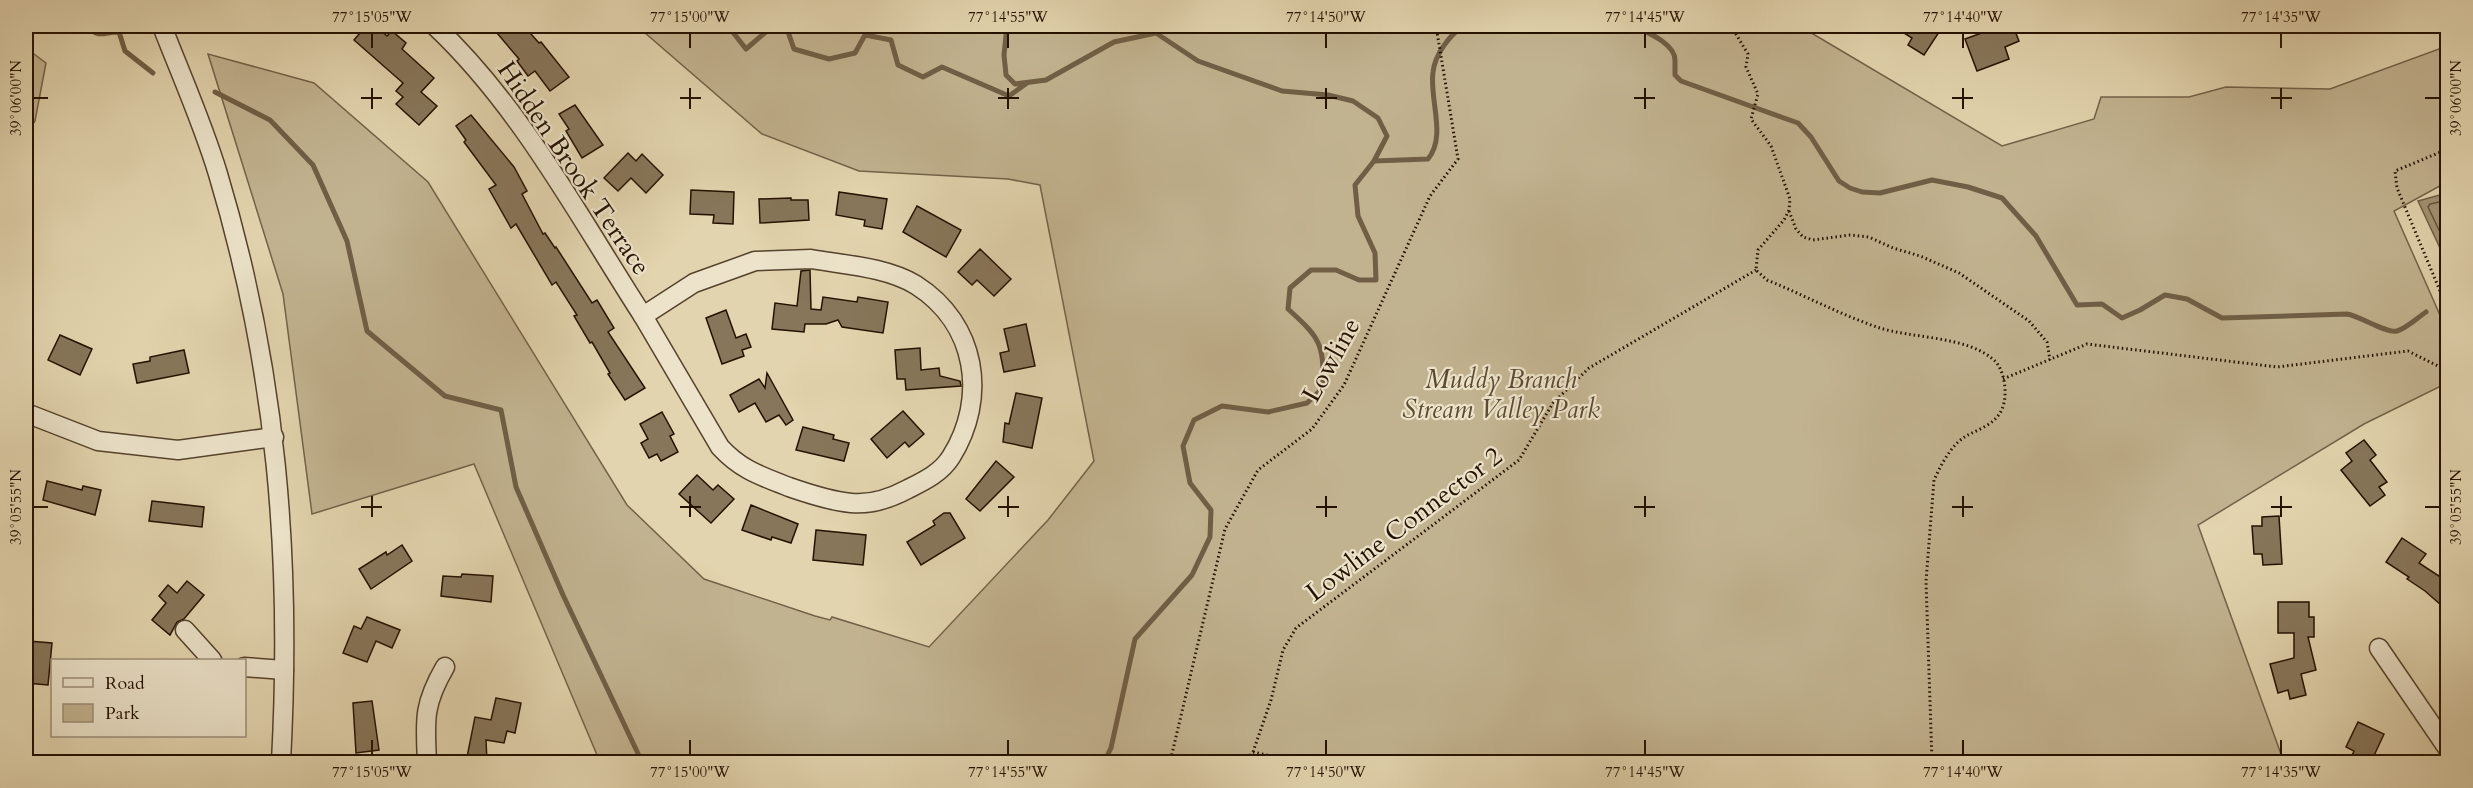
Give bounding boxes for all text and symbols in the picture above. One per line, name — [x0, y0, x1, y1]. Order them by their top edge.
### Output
text: 77°15'05"W — [332, 7, 412, 27]
text: 77°15'00"W — [650, 7, 730, 27]
text: 77°14'55"W — [968, 7, 1048, 27]
text: 77°14'50"W — [1286, 7, 1366, 27]
text: 77°14'45"W — [1605, 7, 1685, 27]
text: 77°14'40"W — [1923, 7, 2003, 27]
text: 77°14'35"W — [2241, 7, 2321, 27]
street label: Hidden Brook Terrace — [489, 54, 659, 282]
text: 39°06'00"N — [6, 60, 26, 136]
text: 39°06'00"N — [2446, 60, 2466, 136]
street label: Lowline — [1294, 312, 1368, 408]
park label: Muddy Branch Stream Valley Park — [1402, 362, 1600, 427]
street label: Lowline Connector 2 — [1299, 439, 1509, 609]
text: 39°05'55"N — [6, 469, 26, 545]
text: 39°05'55"N — [2446, 469, 2466, 545]
legend — [51, 659, 246, 737]
text: Road — [105, 671, 145, 696]
text: Park — [105, 701, 140, 726]
text: 77°15'05"W — [332, 762, 412, 782]
text: 77°15'00"W — [650, 762, 730, 782]
text: 77°14'55"W — [968, 762, 1048, 782]
text: 77°14'50"W — [1286, 762, 1366, 782]
text: 77°14'45"W — [1605, 762, 1685, 782]
text: 77°14'40"W — [1923, 762, 2003, 782]
text: 77°14'35"W — [2241, 762, 2321, 782]

